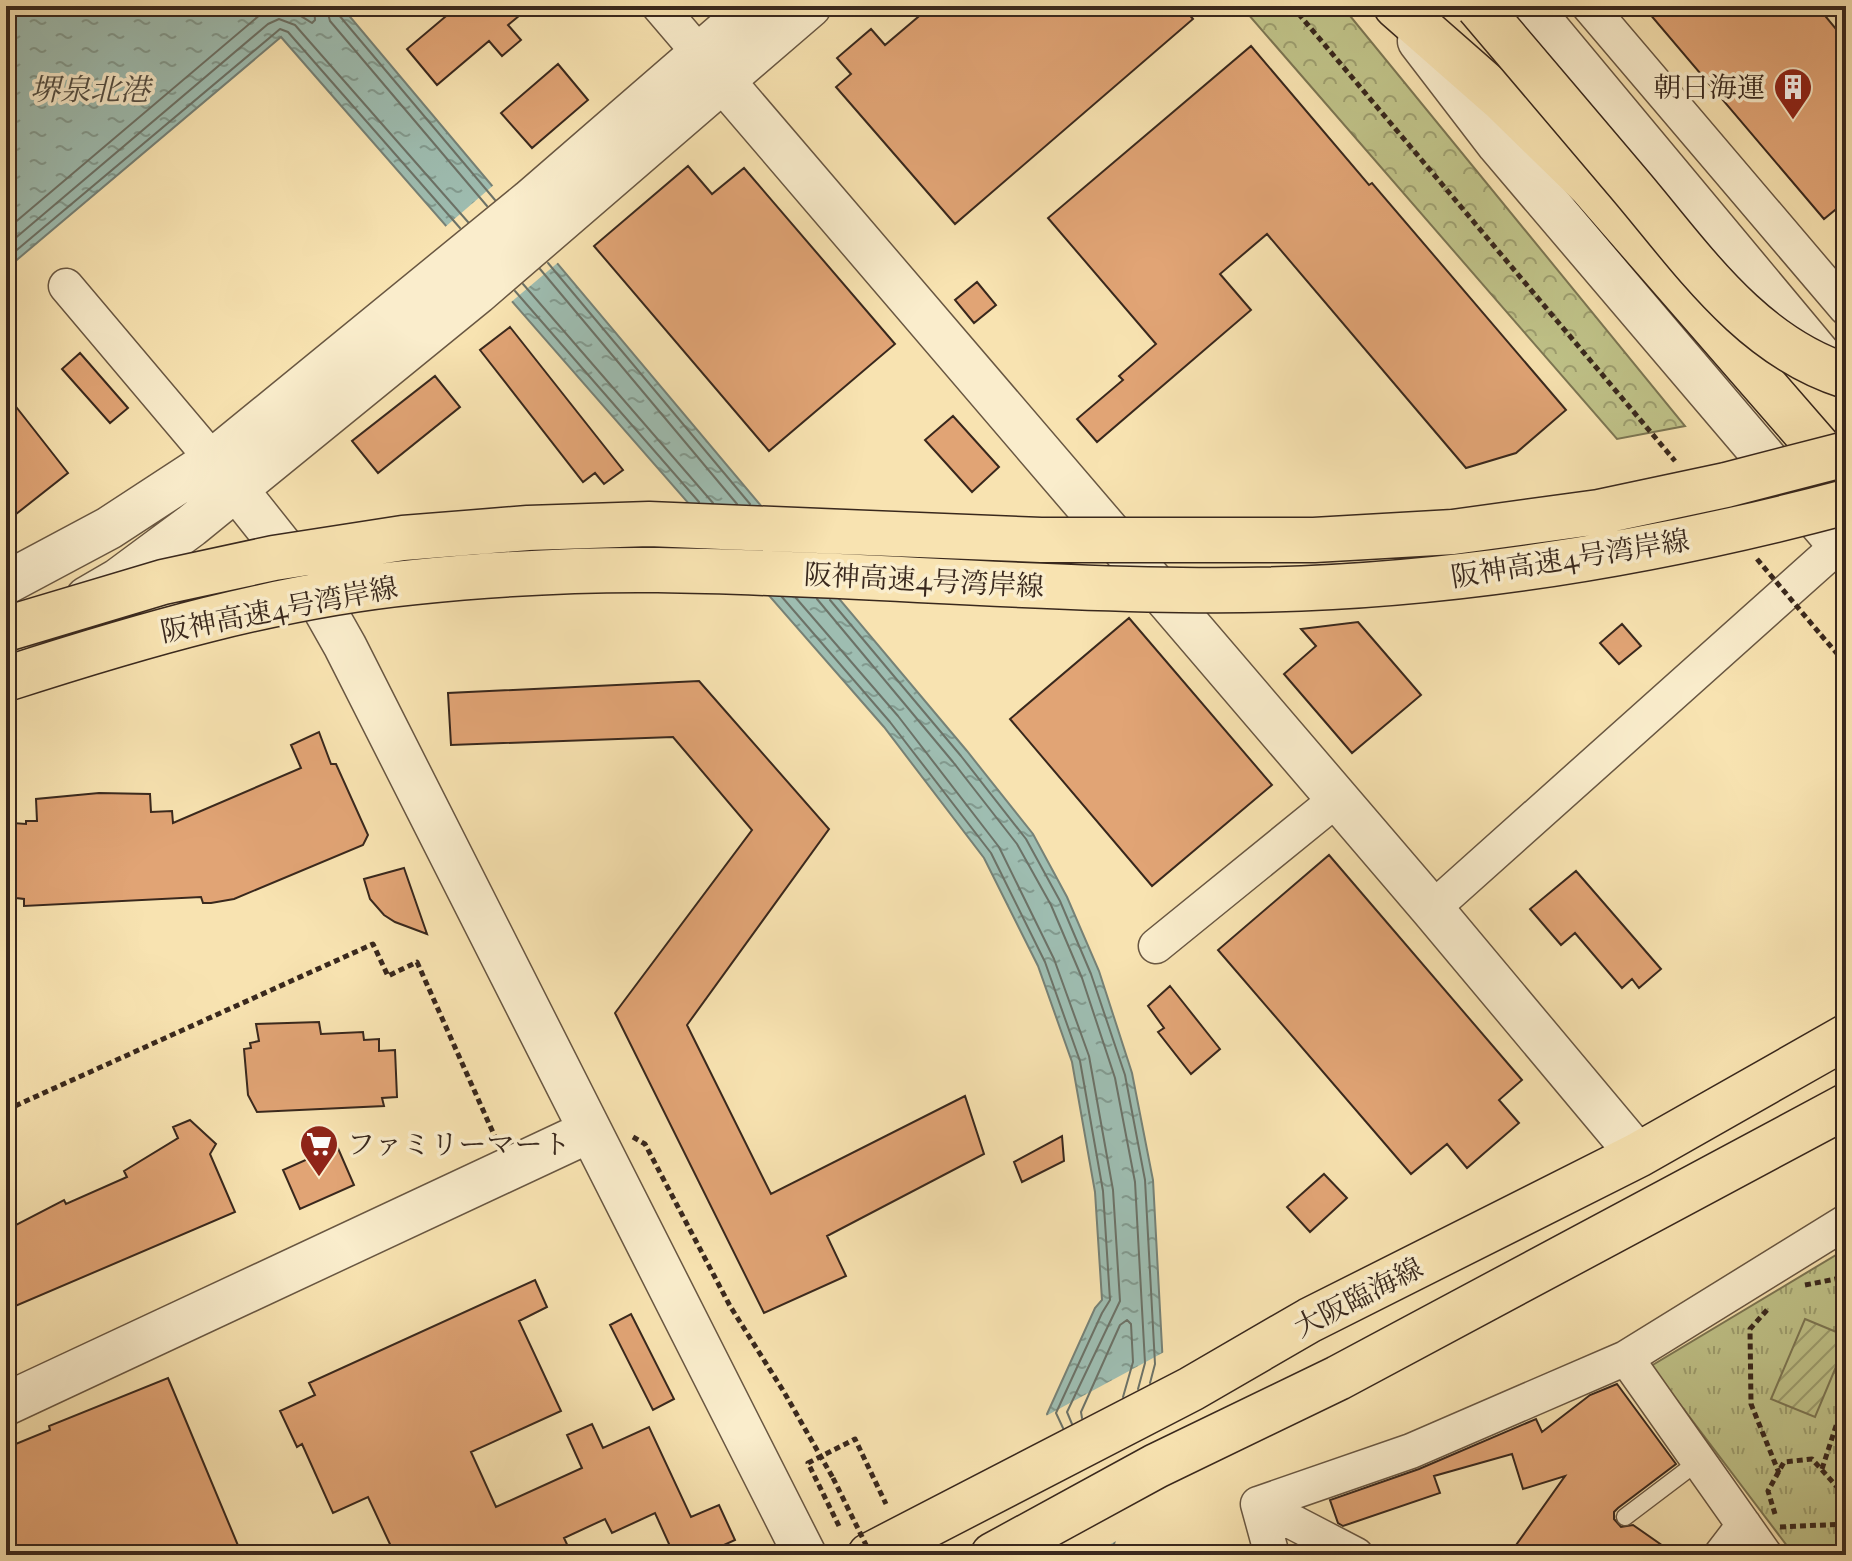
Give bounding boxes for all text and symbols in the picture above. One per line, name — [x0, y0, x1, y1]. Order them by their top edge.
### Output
building icon: 朝日海運 — [1772, 66, 1814, 121]
place label: 朝日海運 — [1653, 71, 1765, 104]
water label: 堺泉北港 — [30, 73, 154, 108]
street label: 阪神高速4号湾岸線 — [1449, 523, 1691, 594]
street label: 阪神高速4号湾岸線 — [803, 558, 1045, 603]
street label: 阪神高速4号湾岸線 — [158, 570, 400, 649]
supermarket icon: ファミリーマート — [298, 1123, 340, 1178]
place label: ファミリーマート — [347, 1128, 570, 1161]
street label: 大阪臨海線 — [1288, 1251, 1428, 1344]

